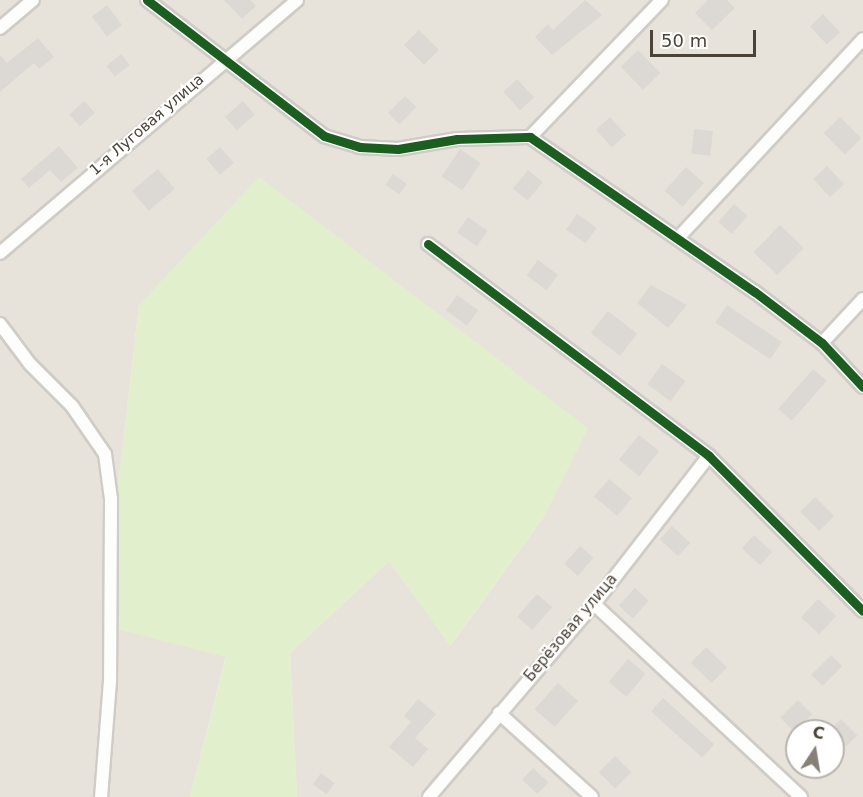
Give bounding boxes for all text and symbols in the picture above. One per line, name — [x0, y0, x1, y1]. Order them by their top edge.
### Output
scale bar — [653, 18, 760, 56]
text: 50 m — [661, 30, 707, 51]
street label: 1-я Луговая улица — [86, 71, 208, 179]
street label: Берёзовая улица — [521, 571, 621, 685]
north arrow — [785, 719, 845, 779]
text: С — [811, 722, 826, 743]

